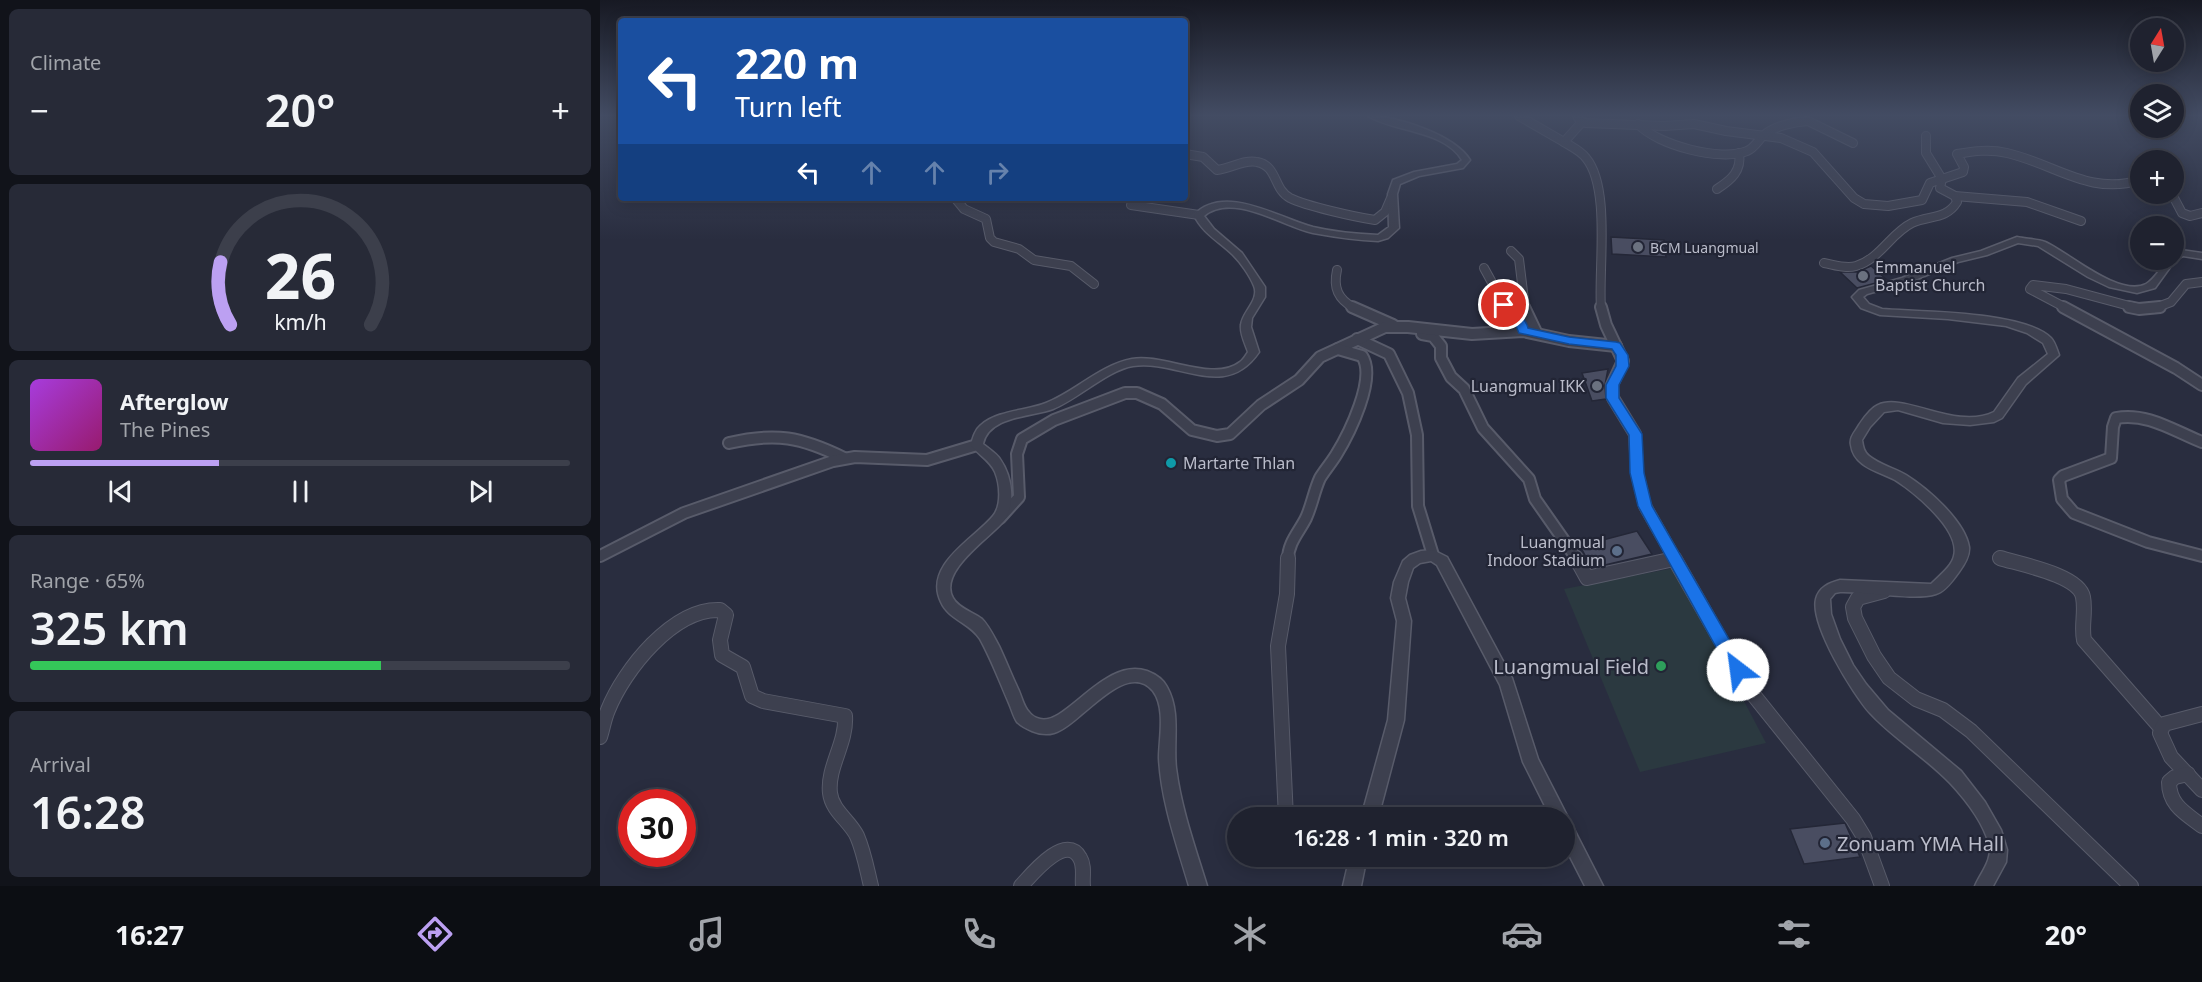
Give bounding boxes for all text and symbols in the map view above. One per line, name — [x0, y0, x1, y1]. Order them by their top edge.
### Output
north arrow — [2130, 18, 2184, 72]
map controls — [2130, 18, 2184, 270]
text: 220 m — [735, 34, 859, 91]
icon: left — [636, 42, 714, 120]
text: Climate — [30, 49, 101, 76]
text: 20° — [265, 79, 335, 140]
button: layers — [2130, 84, 2184, 138]
text: − — [30, 88, 49, 133]
text: + — [551, 88, 570, 133]
text: Turn left — [735, 88, 841, 125]
button: + — [2130, 150, 2184, 204]
icon: left — [792, 156, 825, 189]
icon: ahead — [855, 156, 888, 189]
icon: ahead — [918, 156, 951, 189]
icon: right — [981, 156, 1014, 189]
button: − — [2130, 216, 2184, 270]
text: 26 — [264, 232, 336, 317]
place label: BCM Luangmual — [1650, 238, 1759, 257]
marker: BCM Luangmual — [1631, 240, 1645, 254]
place label: Emmanuel Baptist Church — [1875, 256, 1985, 296]
marker: Emmanuel Baptist Church — [1856, 269, 1870, 283]
pin — [1478, 279, 1529, 330]
icon: arrive — [1487, 288, 1520, 321]
text: km/h — [274, 307, 326, 336]
place label: Luangmual IKK — [1471, 375, 1585, 397]
marker: Luangmual IKK — [1590, 379, 1604, 393]
text: Afterglow — [120, 386, 229, 416]
text: The Pines — [120, 416, 210, 443]
place label: Martarte Thlan — [1183, 452, 1295, 474]
marker: Martarte Thlan — [1164, 456, 1178, 470]
icon: previous — [104, 475, 137, 508]
icon: pause — [284, 475, 317, 508]
icon: next — [464, 475, 497, 508]
place label: Luangmual Indoor Stadium — [1487, 531, 1605, 571]
marker: Luangmual Indoor Stadium — [1610, 544, 1624, 558]
text: Range · 65% — [30, 567, 145, 594]
text: 325 km — [30, 597, 189, 658]
position arrow — [1706, 638, 1770, 702]
place label: Luangmual Field — [1493, 653, 1649, 680]
marker: Luangmual Field — [1654, 659, 1668, 673]
text: Arrival — [30, 751, 91, 778]
text: 16:28 — [30, 781, 145, 842]
speed limit sign: 30 — [618, 789, 696, 867]
text: 16:28 · 1 min · 320 m — [1293, 822, 1509, 852]
place label: Zonuam YMA Hall — [1837, 830, 2004, 857]
marker: Zonuam YMA Hall — [1818, 836, 1832, 850]
icon: directions — [414, 913, 456, 955]
icon: music — [686, 913, 728, 955]
icon: phone — [958, 913, 1000, 955]
icon: climate — [1229, 913, 1271, 955]
icon: car — [1501, 913, 1543, 955]
icon: filters — [1773, 913, 1815, 955]
text: 16:27 — [115, 916, 184, 953]
text: 20° — [2045, 916, 2087, 953]

